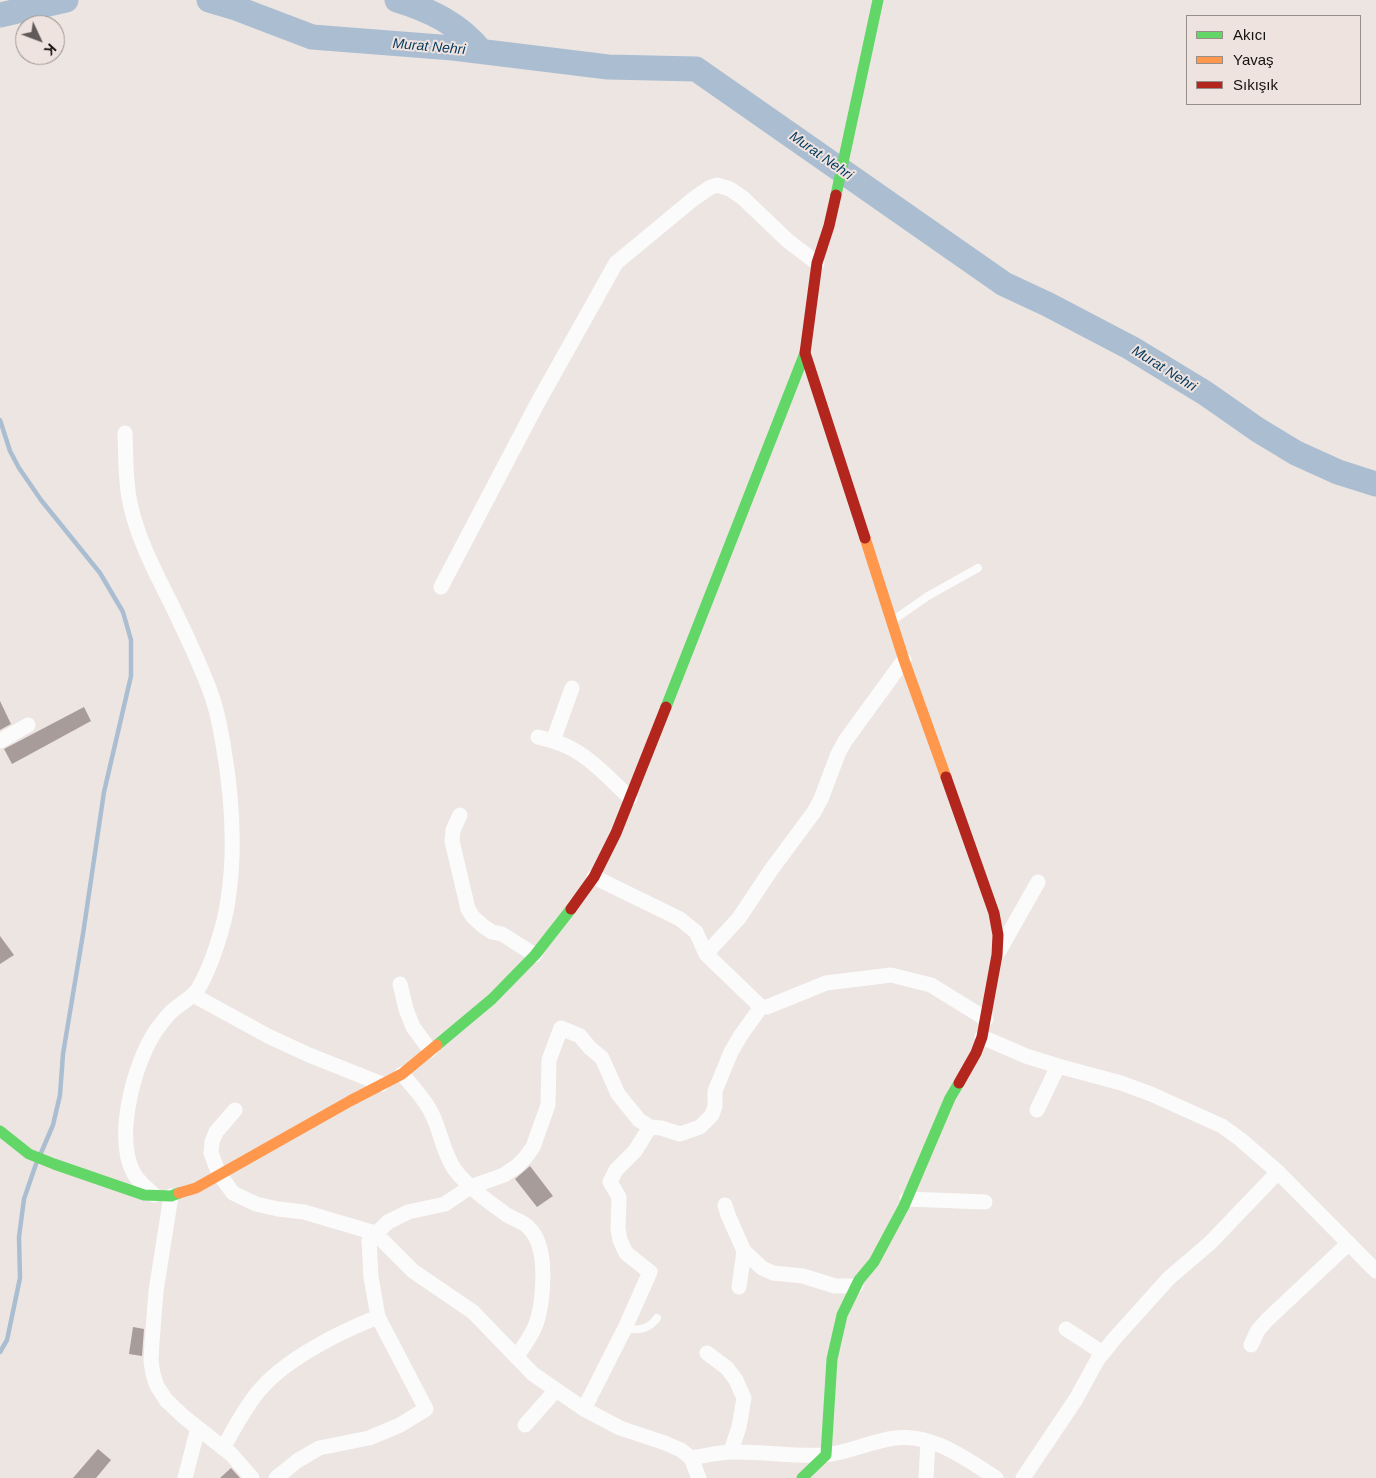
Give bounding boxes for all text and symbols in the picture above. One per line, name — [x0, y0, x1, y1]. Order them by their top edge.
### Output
north arrow — [15, 15, 65, 65]
legend — [1186, 15, 1361, 105]
text: Akıcı — [1233, 26, 1266, 43]
water label: Murat Nehri — [392, 35, 466, 59]
text: K — [41, 40, 60, 59]
text: Yavaş — [1233, 51, 1274, 68]
text: Sıkışık — [1233, 76, 1278, 93]
water label: Murat Nehri — [786, 128, 856, 184]
water label: Murat Nehri — [1129, 342, 1199, 396]

